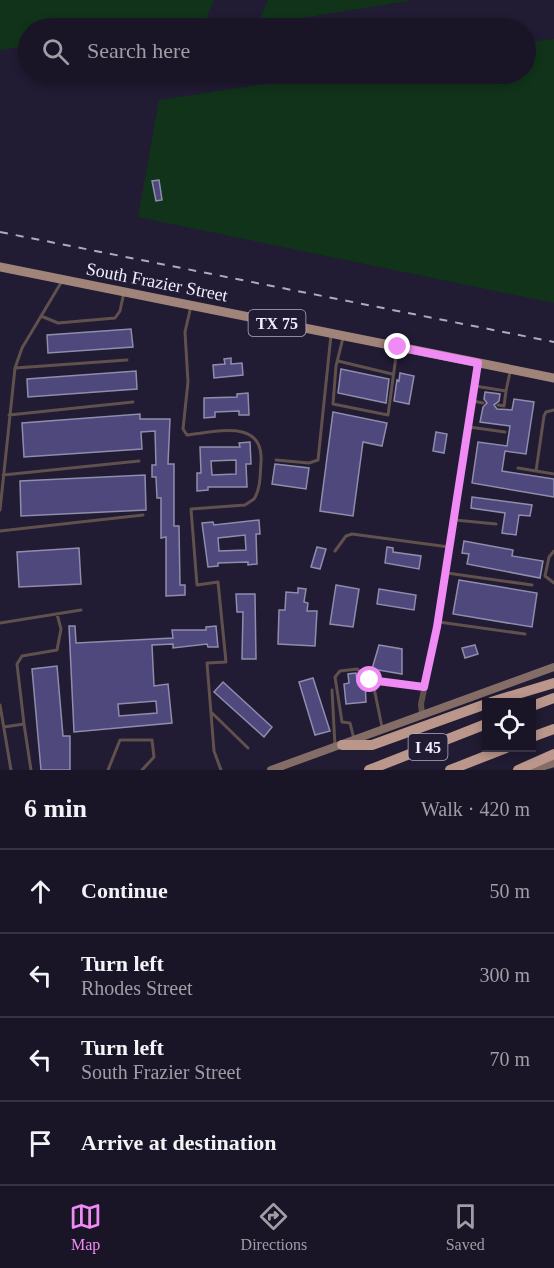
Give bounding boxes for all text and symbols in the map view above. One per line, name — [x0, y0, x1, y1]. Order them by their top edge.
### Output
search box — [18, 18, 536, 84]
icon: search — [39, 35, 72, 68]
text: Search here — [87, 38, 190, 63]
street label: South Frazier Street — [84, 258, 230, 306]
road number: TX 75 — [248, 310, 306, 336]
route end — [384, 333, 410, 359]
route start — [356, 666, 382, 692]
map controls — [482, 698, 536, 752]
button: locate — [482, 698, 536, 752]
road number: I 45 — [408, 734, 448, 760]
text: 6 min — [24, 794, 87, 823]
text: Walk · 420 m — [421, 798, 530, 820]
icon: ahead — [24, 875, 57, 908]
text: Continue — [81, 878, 168, 903]
text: 50 m — [489, 880, 530, 902]
text: Turn left — [81, 951, 164, 976]
icon: left — [24, 959, 57, 992]
text: 300 m — [479, 964, 530, 986]
text: Rhodes Street — [81, 977, 193, 999]
text: Turn left — [81, 1035, 164, 1060]
icon: left — [24, 1043, 57, 1076]
text: 70 m — [489, 1048, 530, 1070]
text: South Frazier Street — [81, 1061, 241, 1083]
icon: arrive — [24, 1127, 57, 1160]
text: Arrive at destination — [81, 1130, 277, 1155]
tab: Map — [69, 1200, 102, 1254]
tab: Directions — [241, 1200, 307, 1254]
tab: Saved — [446, 1200, 485, 1254]

